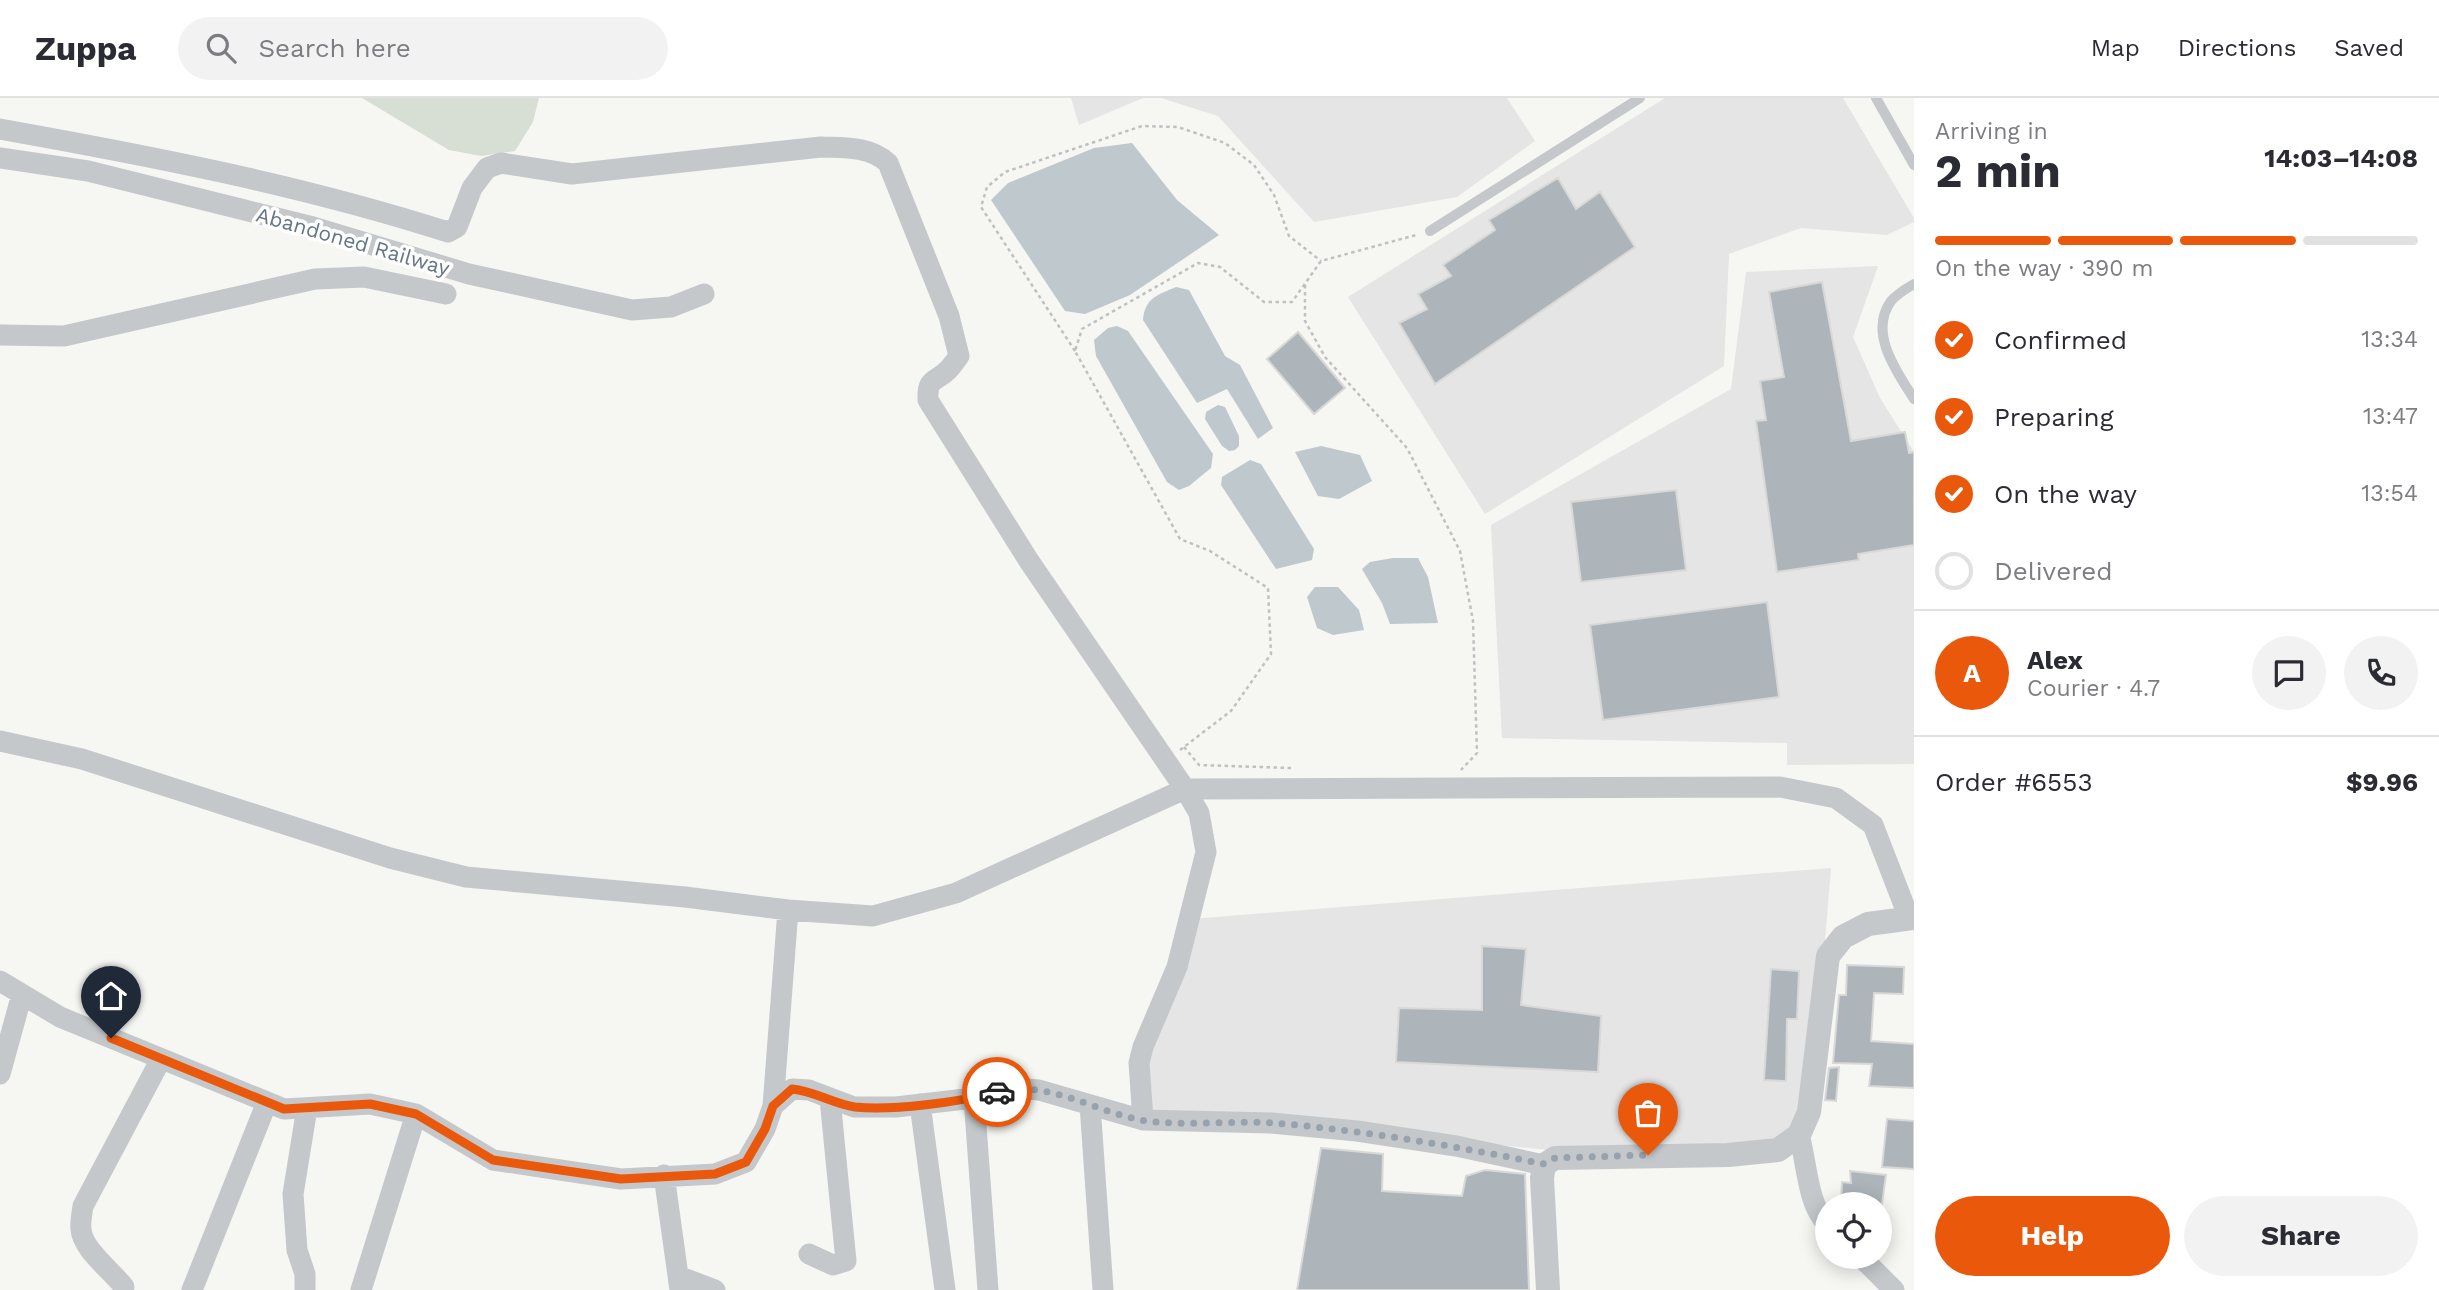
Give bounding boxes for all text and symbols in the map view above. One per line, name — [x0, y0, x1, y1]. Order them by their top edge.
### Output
search box — [178, 17, 668, 80]
text: Zuppa — [35, 29, 136, 68]
icon: search — [202, 29, 240, 67]
text: Search here — [258, 33, 411, 63]
text: Map — [2091, 34, 2140, 62]
text: Directions — [2178, 34, 2296, 62]
text: Saved — [2334, 34, 2404, 62]
text: Arriving in — [1935, 118, 2048, 145]
text: 14:03–14:08 — [2264, 143, 2418, 173]
text: 2 min — [1935, 144, 2061, 198]
street label: Abandoned Railway — [253, 201, 453, 281]
text: On the way · 390 m — [1935, 255, 2153, 282]
icon: check — [1935, 321, 1973, 359]
text: Confirmed — [1994, 325, 2127, 355]
text: 13:34 — [2361, 326, 2418, 353]
icon: check — [1935, 398, 1973, 436]
text: Preparing — [1994, 402, 2114, 432]
text: 13:47 — [2363, 403, 2418, 430]
icon: check — [1935, 475, 1973, 513]
text: On the way — [1994, 479, 2137, 509]
text: 13:54 — [2361, 480, 2418, 507]
text: Delivered — [1994, 556, 2113, 586]
button: chat — [2252, 636, 2326, 710]
button: phone — [2344, 636, 2418, 710]
text: Alex — [2027, 645, 2083, 675]
text: A — [1963, 658, 1981, 688]
text: Courier · 4.7 — [2027, 675, 2160, 702]
text: Order #6553 — [1935, 767, 2093, 797]
text: $9.96 — [2346, 767, 2418, 797]
pin — [81, 966, 141, 1038]
icon: home — [92, 977, 130, 1015]
courier — [962, 1057, 1032, 1127]
icon: car — [978, 1073, 1016, 1111]
pin — [1618, 1083, 1678, 1155]
icon: bag — [1629, 1094, 1667, 1132]
map controls — [1815, 1192, 1892, 1269]
button: locate — [1815, 1192, 1892, 1269]
button: Help — [1935, 1196, 2170, 1276]
button: Share — [2184, 1196, 2418, 1276]

